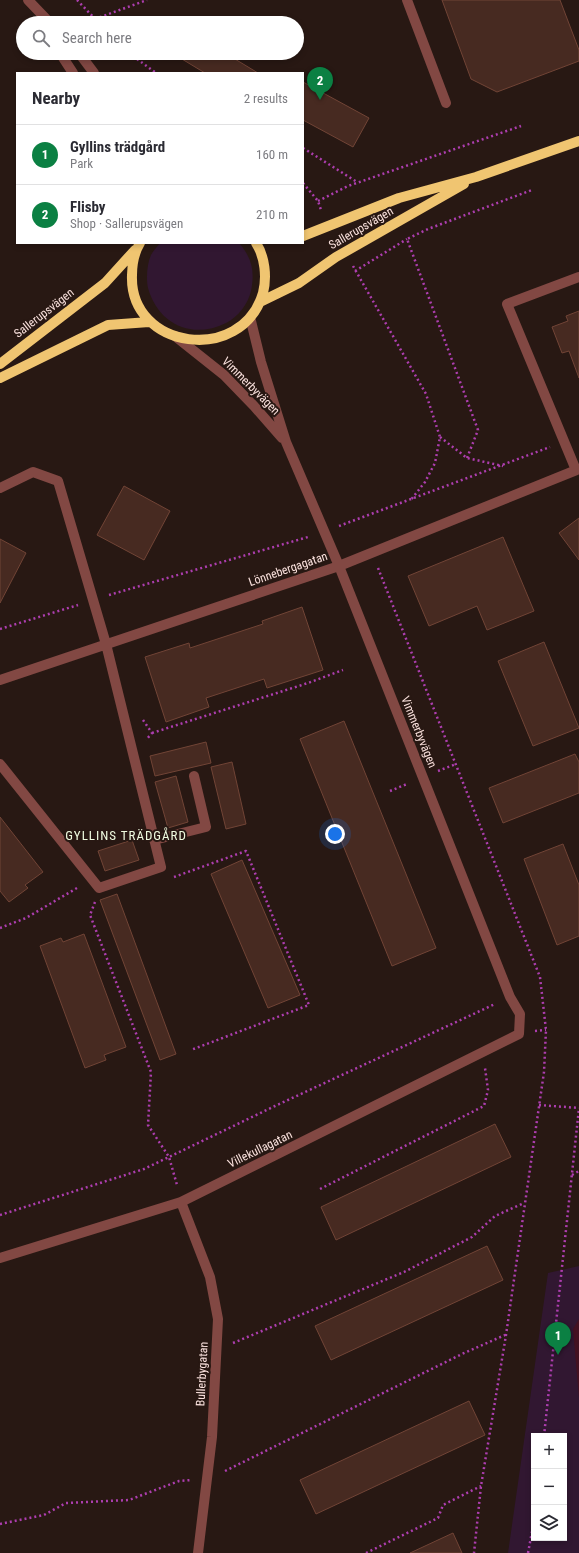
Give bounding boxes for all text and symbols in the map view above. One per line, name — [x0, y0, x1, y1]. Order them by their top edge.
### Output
search box — [16, 16, 304, 60]
icon: search — [30, 27, 52, 49]
text: Search here — [62, 29, 132, 47]
pin: 2 — [307, 67, 333, 100]
text: Nearby — [32, 88, 80, 108]
text: 2 results — [244, 91, 288, 106]
text: Gyllins trädgård — [70, 138, 165, 156]
text: 1 — [42, 147, 48, 162]
text: 160 m — [256, 147, 288, 162]
text: Park — [70, 156, 93, 171]
text: Flisby — [70, 198, 106, 216]
street label: Sallerupsvägen — [326, 204, 396, 252]
text: 2 — [42, 207, 48, 222]
text: 210 m — [256, 207, 288, 222]
text: Shop · Sallerupsvägen — [70, 216, 183, 231]
street label: Sallerupsvägen — [11, 285, 77, 341]
street label: Vimmerbyvägen — [219, 354, 283, 418]
street label: Lönnebergagatan — [247, 549, 329, 589]
street label: Vimmerbyvägen — [398, 694, 440, 770]
your location — [325, 824, 345, 844]
district label: GYLLINS TRÄDGÅRD — [65, 827, 187, 843]
street label: Villekullagatan — [226, 1127, 295, 1171]
pin: 1 — [545, 1322, 571, 1355]
street label: Bullerbygatan — [193, 1341, 211, 1407]
map controls — [531, 1433, 567, 1541]
button: + — [531, 1433, 567, 1469]
button: − — [531, 1469, 567, 1505]
button: layers — [531, 1505, 567, 1541]

